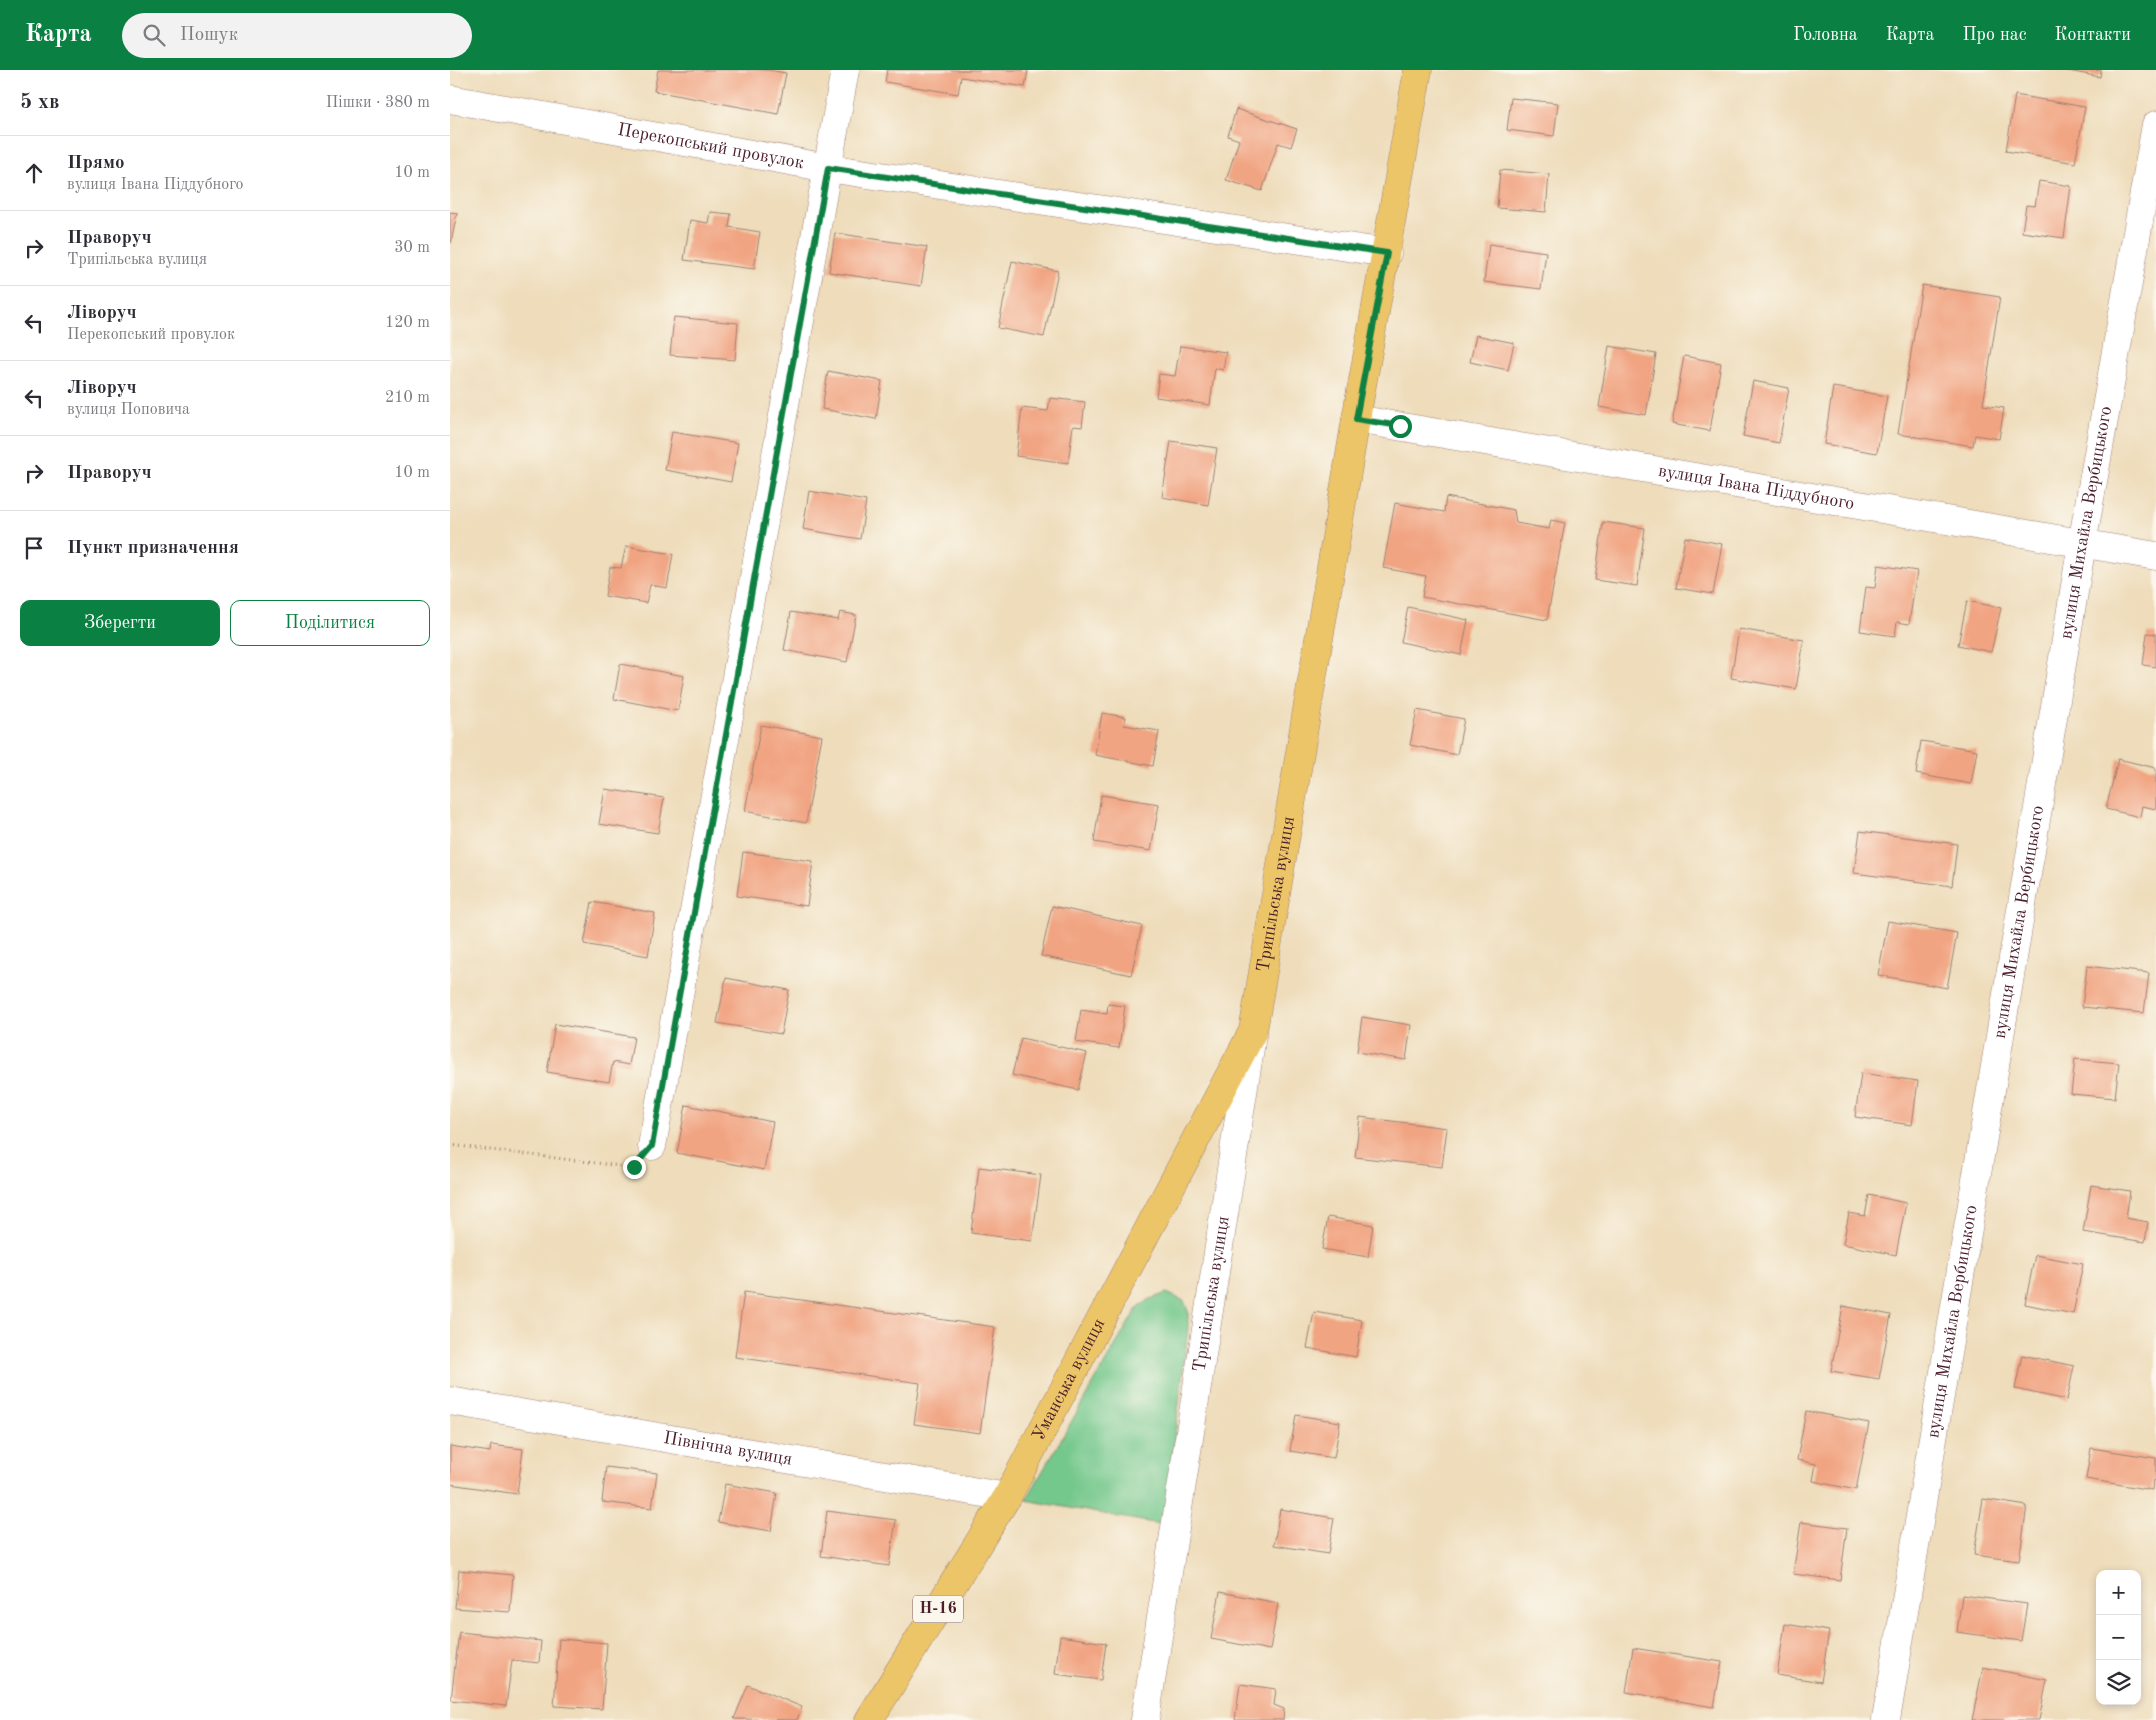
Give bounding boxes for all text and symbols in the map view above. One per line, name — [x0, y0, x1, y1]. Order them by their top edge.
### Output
search box — [122, 13, 472, 58]
icon: search — [140, 21, 168, 49]
text: Карта — [25, 23, 92, 47]
text: Пошук — [180, 26, 238, 45]
text: Головна — [1793, 26, 1858, 44]
text: Карта — [1886, 26, 1934, 44]
text: Про нас — [1962, 26, 2027, 44]
text: Контакти — [2055, 26, 2131, 44]
text: 5 хв — [20, 92, 59, 113]
text: Пішки · 380 m — [326, 95, 430, 111]
street label: Перекопський провулок — [616, 121, 805, 172]
text: Прямо — [67, 154, 125, 173]
icon: ahead — [20, 159, 48, 187]
text: 10 m — [394, 165, 430, 181]
text: вулиця Івана Піддубного — [67, 177, 243, 193]
text: Праворуч — [67, 229, 152, 248]
icon: right — [20, 234, 48, 262]
text: 30 m — [394, 240, 430, 256]
text: Трипільська вулиця — [67, 252, 207, 268]
text: Ліворуч — [67, 304, 137, 323]
icon: left — [20, 309, 48, 337]
text: 120 m — [385, 315, 430, 331]
text: Перекопський провулок — [67, 327, 235, 343]
text: Ліворуч — [67, 379, 137, 398]
icon: left — [20, 384, 48, 412]
text: 210 m — [385, 390, 430, 406]
text: вулиця Поповича — [67, 402, 190, 418]
street label: вулиця Михайла Вербицького — [2057, 405, 2115, 640]
route start — [1389, 415, 1412, 438]
icon: right — [20, 459, 48, 487]
street label: вулиця Івана Піддубного — [1657, 462, 1856, 513]
text: Праворуч — [67, 464, 152, 483]
text: 10 m — [394, 465, 430, 481]
icon: arrive — [20, 534, 48, 562]
text: Пункт призначення — [67, 539, 239, 558]
button: Зберегти — [20, 600, 220, 646]
button: Поділитися — [230, 600, 430, 646]
street label: вулиця Михайла Вербицького — [1991, 804, 2047, 1040]
street label: Трипільська вулиця — [1254, 815, 1298, 973]
route end — [623, 1156, 646, 1179]
street label: вулиця Михайла Вербицького — [1924, 1204, 1981, 1439]
street label: Трипільська вулиця — [1190, 1215, 1233, 1373]
street label: Уманська вулиця — [1030, 1316, 1108, 1443]
street label: Північна вулиця — [662, 1429, 794, 1469]
map controls — [2096, 1570, 2141, 1705]
button: + — [2096, 1570, 2141, 1615]
road number: Н-16 — [913, 1596, 963, 1622]
button: − — [2096, 1615, 2141, 1660]
button: layers — [2096, 1660, 2141, 1705]

